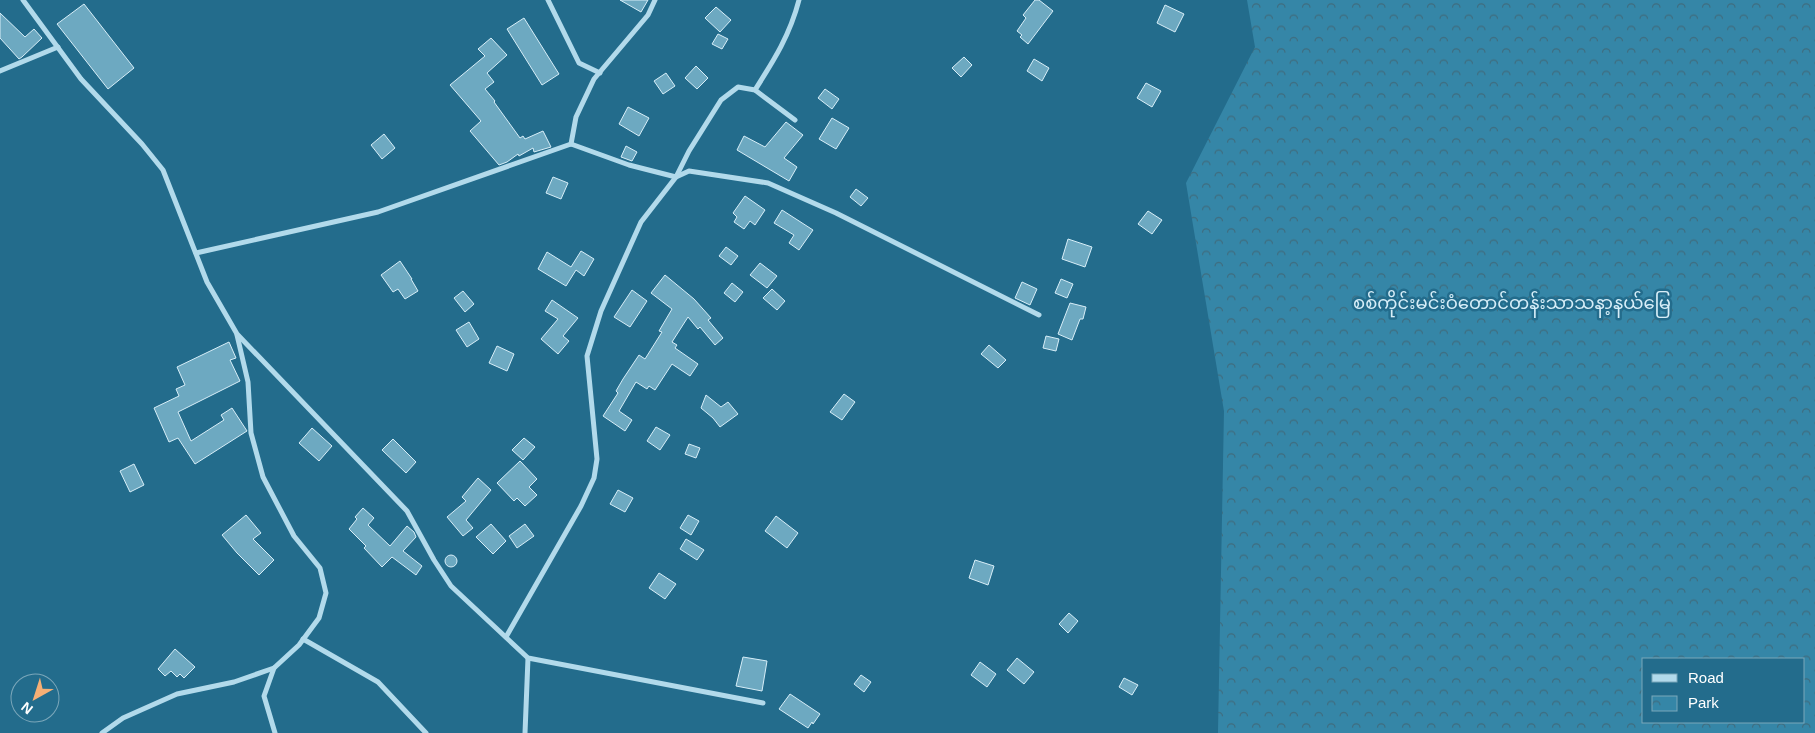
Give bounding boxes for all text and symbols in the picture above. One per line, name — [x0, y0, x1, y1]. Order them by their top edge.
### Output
park label: စစ်ကိုင်းမင်းဝံတောင်တန်းသာသနာ့နယ်မြေ — [1353, 289, 1671, 318]
legend — [1642, 658, 1805, 723]
text: Road — [1688, 669, 1724, 686]
north arrow — [10, 673, 60, 723]
text: Park — [1688, 694, 1719, 711]
text: N — [18, 699, 36, 718]

